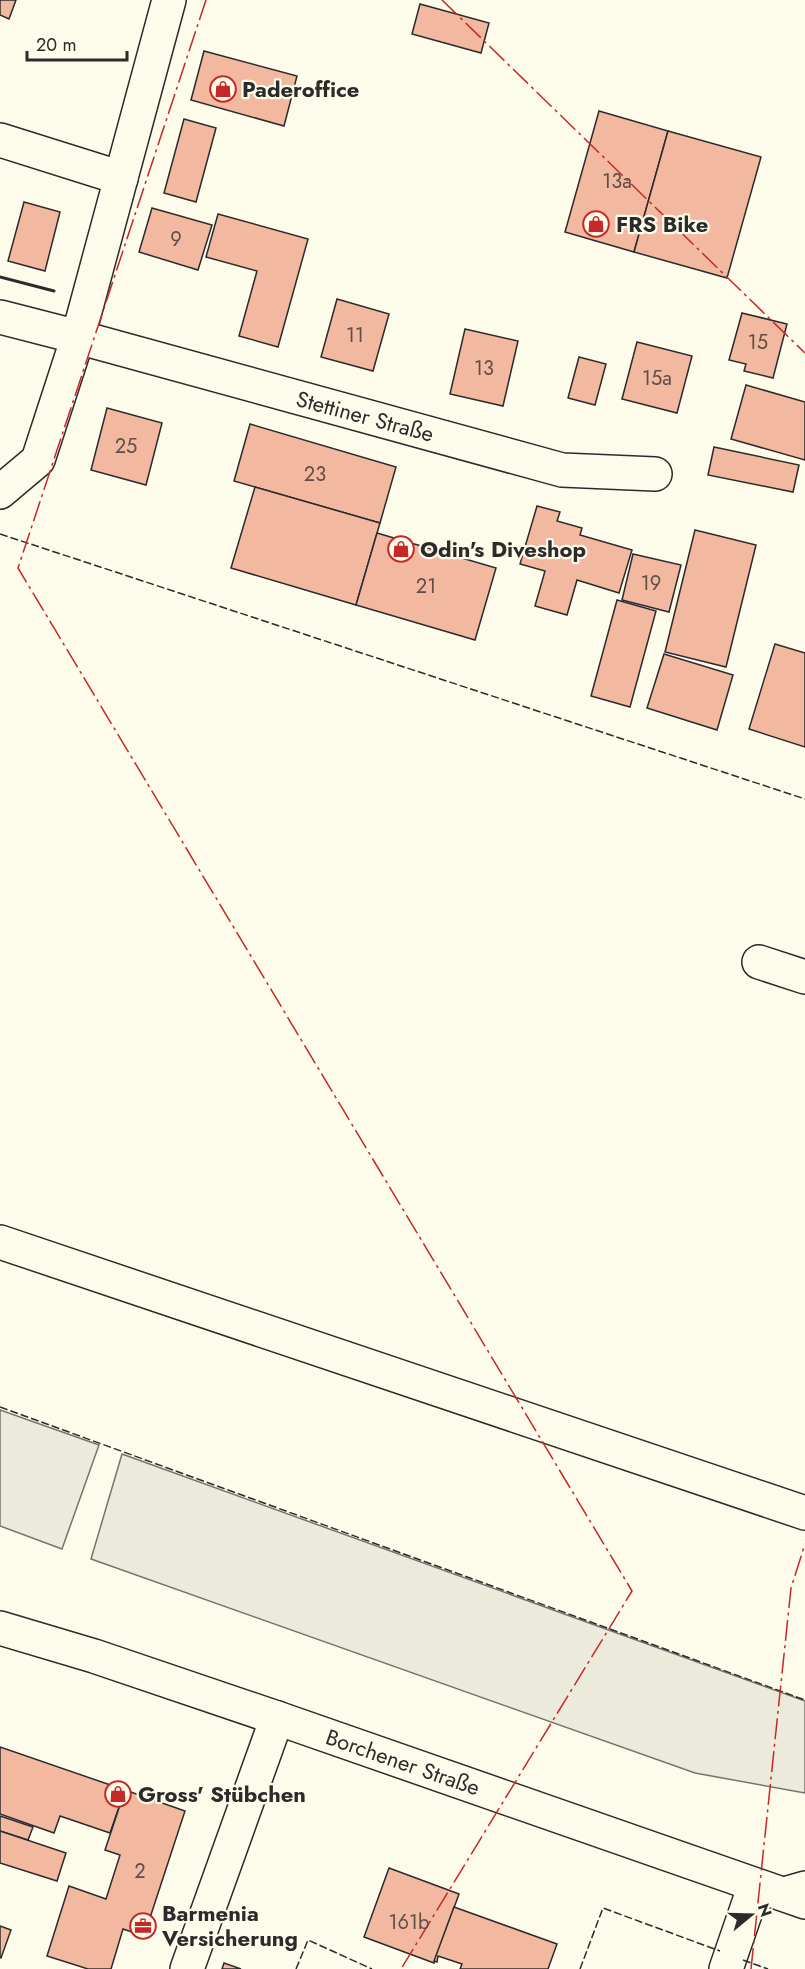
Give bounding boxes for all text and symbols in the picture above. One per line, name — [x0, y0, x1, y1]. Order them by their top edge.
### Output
scale bar — [27, 24, 128, 62]
text: 20 m — [36, 32, 76, 58]
place label: Paderoffice — [242, 73, 359, 105]
shop icon: Paderoffice — [208, 74, 238, 104]
house number: 13a — [602, 167, 632, 196]
place label: FRS Bike — [616, 208, 708, 240]
shop icon: FRS Bike — [581, 209, 611, 239]
house number: 9 — [170, 225, 182, 254]
house number: 11 — [346, 321, 364, 350]
house number: 15 — [748, 328, 768, 357]
house number: 13 — [474, 354, 494, 383]
house number: 15a — [642, 364, 672, 393]
street label: Stettiner Straße — [293, 382, 437, 450]
house number: 25 — [115, 432, 137, 461]
house number: 23 — [304, 460, 326, 489]
place label: Odin's Diveshop — [420, 533, 586, 565]
shop icon: Odin's Diveshop — [386, 534, 416, 564]
house number: 19 — [641, 569, 661, 598]
house number: 21 — [416, 572, 436, 601]
street label: Borchener Straße — [322, 1721, 484, 1803]
place label: Gross' Stübchen — [138, 1778, 306, 1810]
shop icon: Gross' Stübchen — [103, 1779, 133, 1809]
house number: 2 — [134, 1857, 146, 1886]
north arrow — [721, 1885, 781, 1945]
place label: Barmenia Versicherung — [161, 1897, 298, 1954]
text: N — [752, 1901, 778, 1920]
house number: 161b — [389, 1908, 429, 1937]
office icon: Barmenia Versicherung — [128, 1911, 158, 1941]

